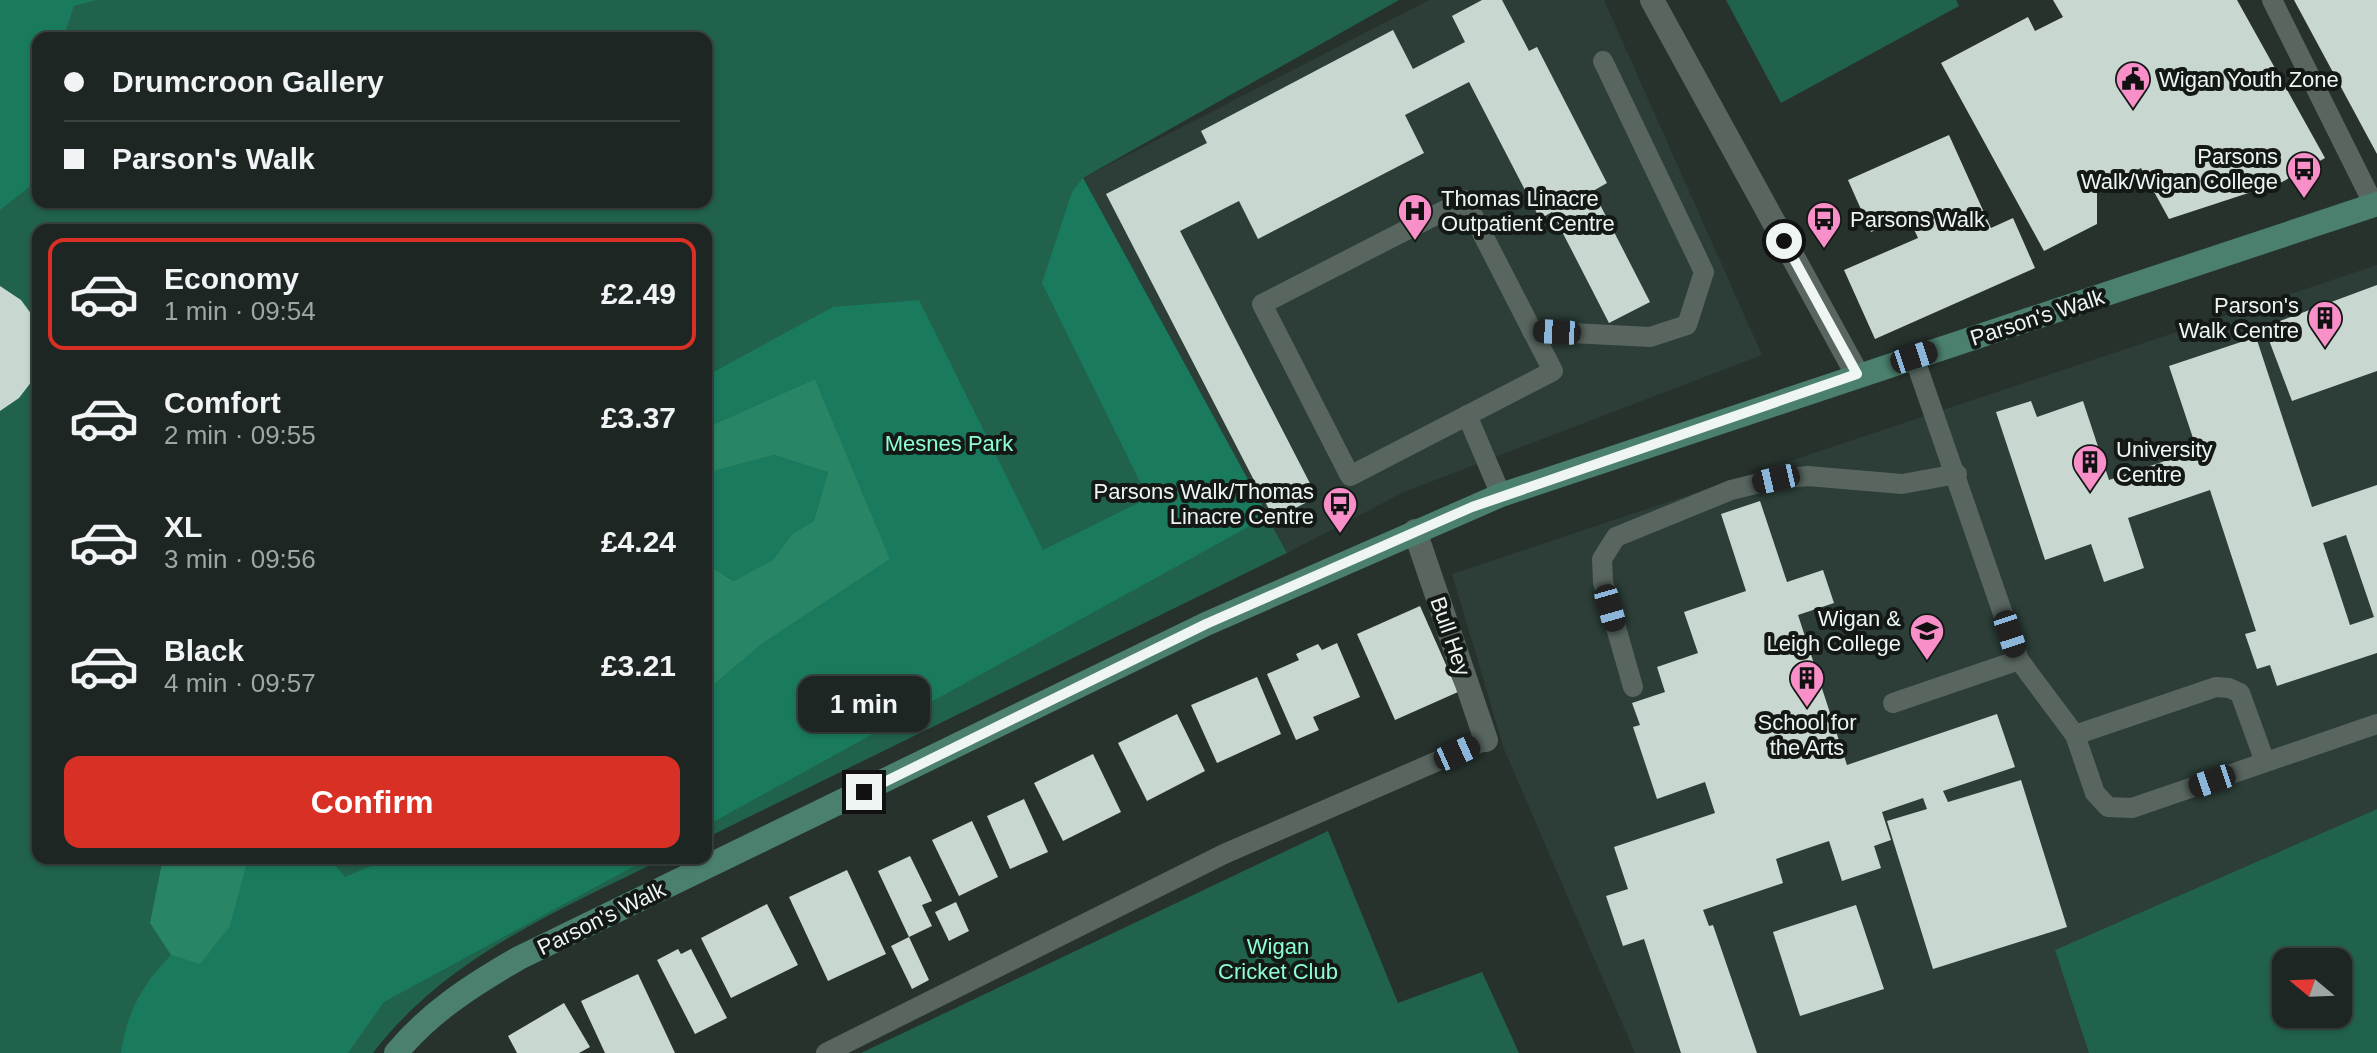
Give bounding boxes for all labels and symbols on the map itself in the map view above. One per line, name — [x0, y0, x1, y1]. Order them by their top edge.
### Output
public building icon: Wigan Youth Zone — [2114, 60, 2152, 110]
place label: Wigan Youth Zone — [2159, 67, 2339, 92]
place label: Parsons Walk/Wigan College — [2081, 144, 2278, 194]
bus stop icon: Parsons Walk/Wigan College — [2285, 150, 2323, 200]
place label: Thomas Linacre Outpatient Centre — [1441, 186, 1615, 236]
hospital icon: Thomas Linacre Outpatient Centre — [1396, 192, 1434, 242]
bus stop icon: Parsons Walk — [1805, 200, 1843, 250]
place label: Parsons Walk — [1850, 207, 1986, 232]
route start — [1766, 223, 1802, 259]
street label: Parson's Walk — [1967, 284, 2108, 351]
place label: Parson's Walk Centre — [2179, 293, 2299, 343]
building icon: Parson's Walk Centre — [2306, 299, 2344, 349]
car — [1532, 319, 1582, 345]
car — [1887, 338, 1941, 376]
park label: Mesnes Park — [885, 431, 1014, 456]
place label: University Centre — [2116, 437, 2213, 487]
building icon: University Centre — [2071, 443, 2109, 493]
car — [1750, 462, 1802, 496]
place label: Parsons Walk/Thomas Linacre Centre — [1094, 479, 1314, 529]
bus stop icon: Parsons Walk/Thomas Linacre Centre — [1321, 485, 1359, 535]
car — [1592, 582, 1628, 634]
street label: Bull Hey — [1425, 593, 1476, 679]
place label: Wigan & Leigh College — [1766, 606, 1901, 656]
car — [1991, 607, 2029, 661]
school or university icon: Wigan & Leigh College — [1908, 612, 1946, 662]
building icon: School for the Arts — [1788, 659, 1826, 709]
callout: 1 min — [798, 676, 930, 732]
place label: School for the Arts — [1757, 710, 1857, 760]
car — [1430, 732, 1484, 774]
car — [2185, 762, 2239, 800]
route end — [846, 774, 882, 810]
street label: Parson's Walk — [533, 876, 670, 960]
park label: Wigan Cricket Club — [1218, 934, 1338, 984]
north arrow — [2272, 948, 2352, 1028]

